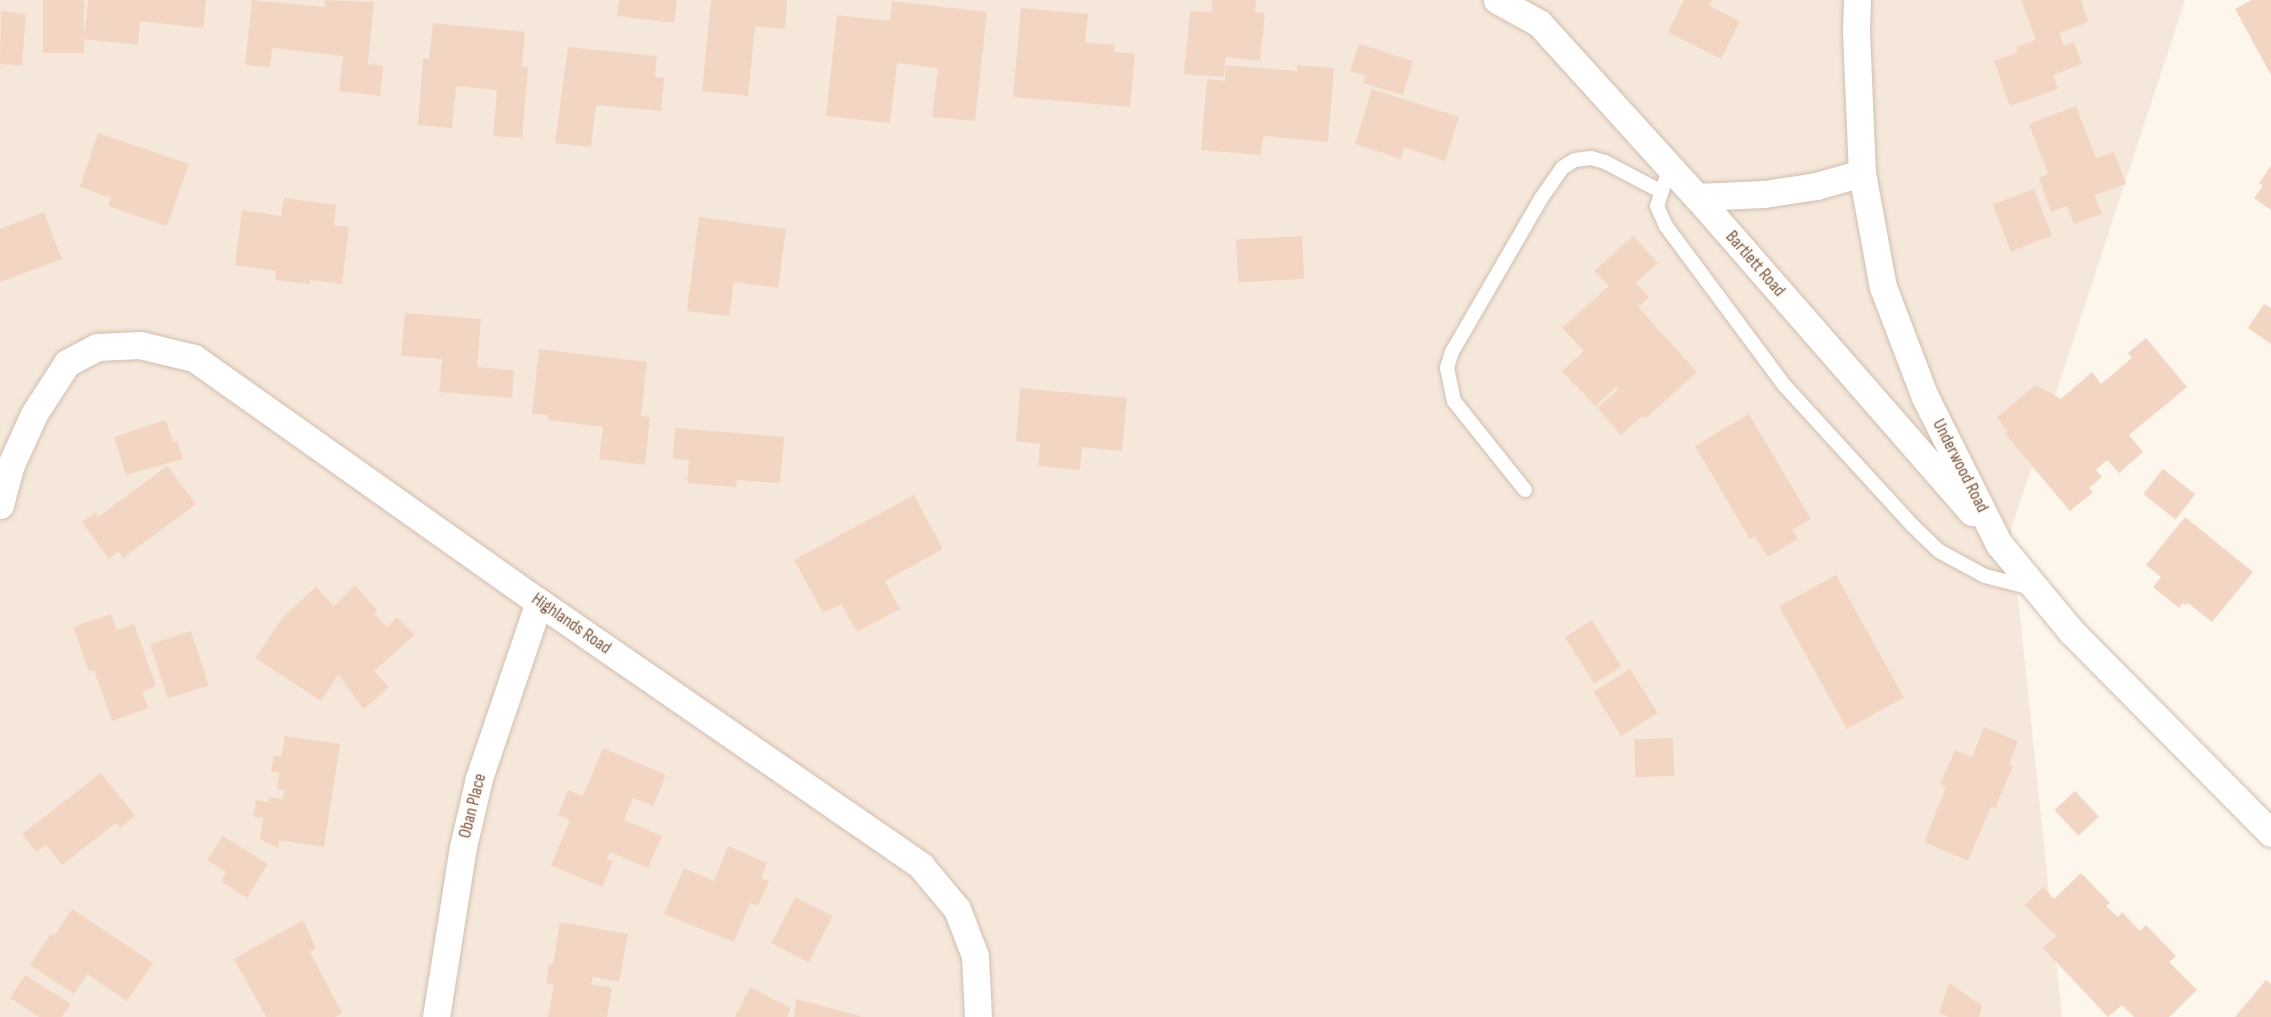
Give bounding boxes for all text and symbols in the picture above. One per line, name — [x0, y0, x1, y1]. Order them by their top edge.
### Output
street label: Bartlett Road — [1721, 227, 1789, 301]
street label: Underwood Road — [1927, 416, 1993, 516]
street label: Highlands Road — [527, 589, 615, 659]
street label: Oban Place — [455, 771, 491, 841]

